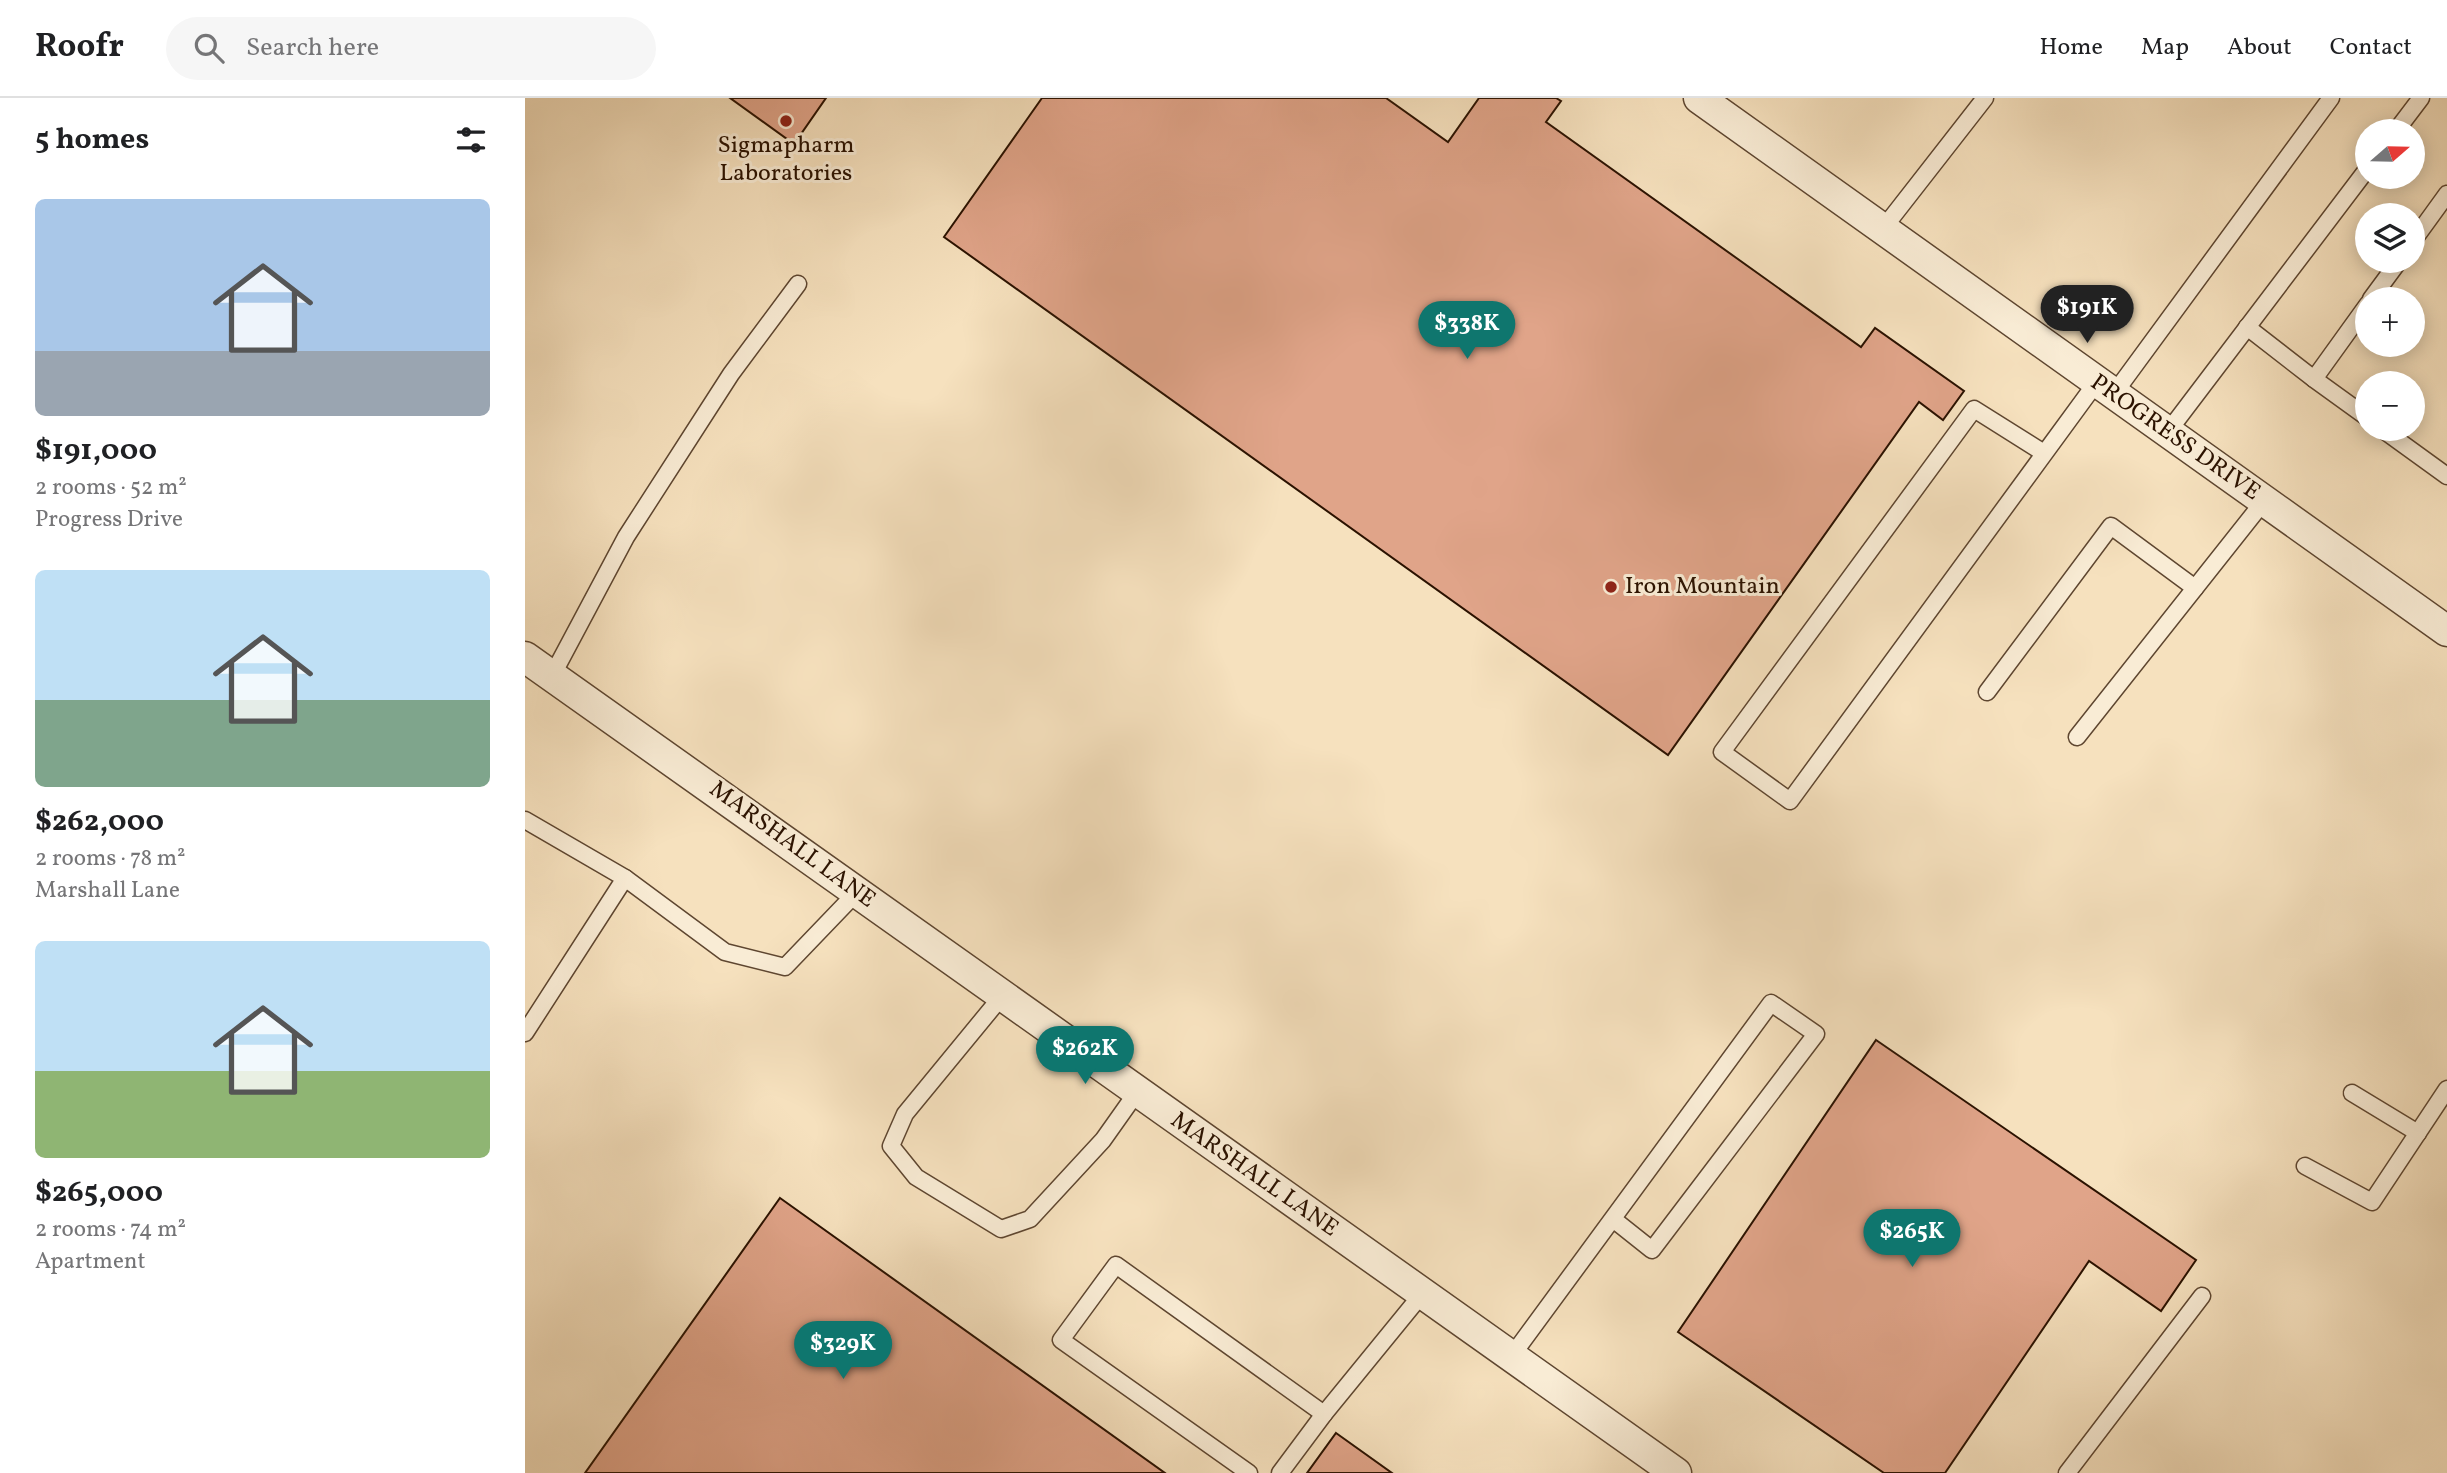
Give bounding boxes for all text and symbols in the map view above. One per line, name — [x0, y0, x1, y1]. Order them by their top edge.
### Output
search box — [166, 17, 656, 80]
text: Roofr — [35, 25, 124, 71]
icon: search — [190, 29, 228, 67]
text: Search here — [246, 30, 379, 66]
text: Home — [2039, 31, 2103, 65]
text: Map — [2141, 31, 2189, 65]
text: About — [2227, 31, 2292, 65]
text: Contact — [2330, 31, 2412, 65]
marker: Sigmapharm Laboratories — [778, 113, 794, 129]
text: 5 homes — [35, 119, 149, 161]
north arrow — [2355, 119, 2425, 189]
map controls — [2355, 119, 2425, 441]
icon: filters — [452, 121, 490, 159]
place label: Sigmapharm Laboratories — [718, 129, 855, 191]
button: layers — [2355, 203, 2425, 273]
icon: home — [200, 245, 326, 371]
pin: $191K — [2038, 286, 2136, 345]
button: + — [2355, 287, 2425, 357]
text: $191K — [2057, 292, 2117, 324]
pin: $338K — [1418, 302, 1516, 361]
text: $338K — [1434, 308, 1500, 340]
street label: PROGRESS DRIVE — [2083, 366, 2267, 510]
button: − — [2355, 371, 2425, 441]
text: $191,000 — [35, 430, 157, 472]
text: 2 rooms · 52 m² — [35, 472, 187, 504]
text: Progress Drive — [35, 504, 183, 536]
place label: Iron Mountain — [1625, 570, 1780, 604]
marker: Iron Mountain — [1603, 579, 1619, 595]
icon: home — [200, 616, 326, 742]
street label: MARSHALL LANE — [702, 773, 882, 917]
text: $262,000 — [35, 801, 164, 843]
text: 2 rooms · 78 m² — [35, 843, 186, 875]
text: Marshall Lane — [35, 875, 180, 907]
icon: home — [200, 987, 326, 1113]
pin: $262K — [1036, 1026, 1134, 1086]
text: $262K — [1052, 1033, 1118, 1065]
street label: MARSHALL LANE — [1163, 1104, 1345, 1246]
text: $265,000 — [35, 1172, 163, 1214]
pin: $265K — [1863, 1210, 1961, 1269]
text: 2 rooms · 74 m² — [35, 1214, 186, 1246]
text: $265K — [1879, 1216, 1945, 1248]
text: Apartment — [35, 1246, 146, 1278]
pin: $329K — [794, 1322, 892, 1381]
text: $329K — [810, 1328, 876, 1360]

